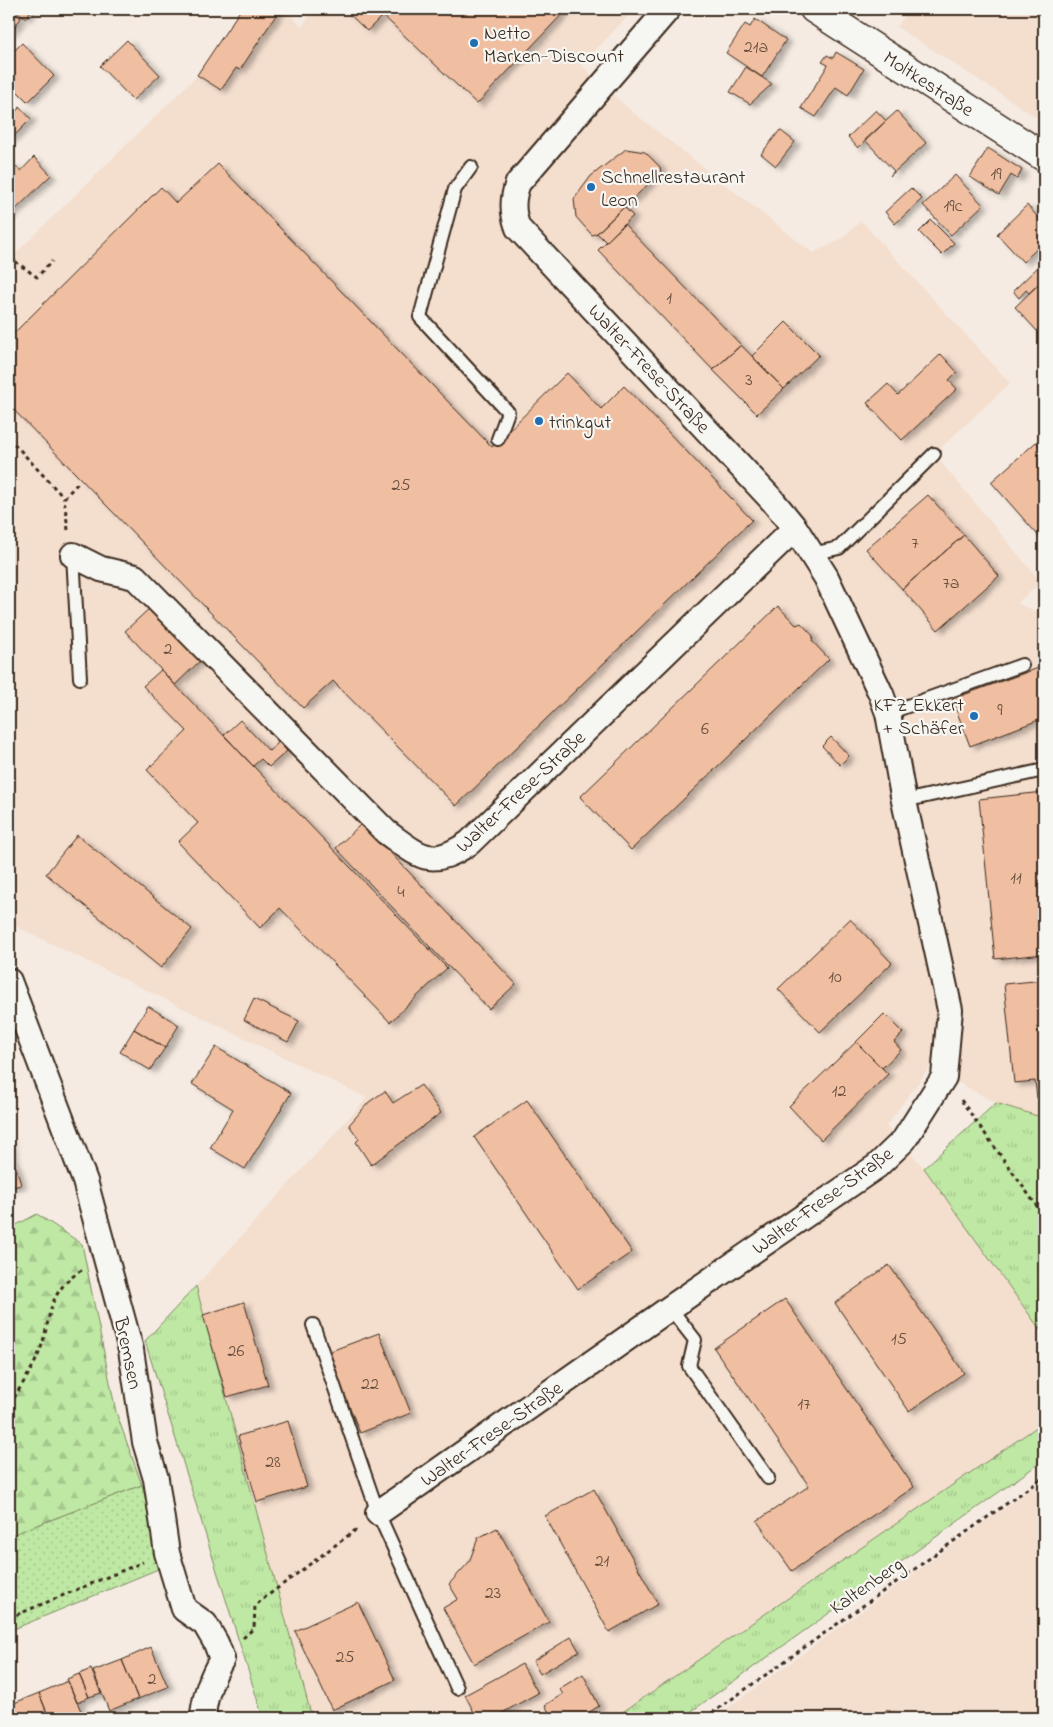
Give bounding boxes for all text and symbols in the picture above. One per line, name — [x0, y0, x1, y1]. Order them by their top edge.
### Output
place label: Netto Marken-Discount — [484, 20, 624, 72]
house number: 21a — [744, 35, 768, 61]
marker: Netto Marken-Discount — [468, 37, 480, 49]
street label: Moltkestraße — [877, 45, 979, 125]
house number: 19 — [990, 162, 1002, 188]
place label: Schnellrestaurant Leon — [601, 164, 746, 216]
marker: Schnellrestaurant Leon — [585, 181, 597, 193]
house number: 19c — [943, 194, 963, 220]
house number: 1 — [666, 286, 672, 312]
street label: Walter-Frese-Straße — [580, 298, 716, 441]
house number: 3 — [745, 368, 753, 394]
place label: trinkgut — [549, 409, 612, 439]
marker: trinkgut — [533, 415, 545, 427]
house number: 25 — [391, 473, 411, 499]
house number: 7 — [911, 531, 919, 557]
house number: 7a — [942, 571, 960, 597]
house number: 2 — [164, 637, 173, 663]
place label: KFZ Ekkert + Schäfer — [873, 692, 965, 744]
house number: 9 — [997, 698, 1003, 724]
marker: KFZ Ekkert + Schäfer — [968, 710, 980, 722]
house number: 6 — [701, 717, 709, 743]
street label: Walter-Frese-Straße — [450, 725, 593, 861]
house number: 11 — [1010, 866, 1022, 892]
house number: 4 — [397, 880, 405, 906]
house number: 10 — [828, 965, 842, 991]
house number: 12 — [832, 1079, 846, 1105]
street label: Walter-Frese-Straße — [747, 1141, 900, 1263]
street label: Bremsen — [105, 1314, 148, 1392]
house number: 15 — [891, 1327, 907, 1353]
house number: 26 — [228, 1339, 245, 1365]
house number: 22 — [361, 1372, 379, 1398]
street label: Walter-Frese-Straße — [415, 1375, 570, 1495]
house number: 17 — [797, 1392, 811, 1418]
house number: 28 — [265, 1450, 281, 1476]
house number: 21 — [595, 1549, 610, 1575]
street label: Kaltenberg — [825, 1551, 911, 1624]
house number: 23 — [485, 1581, 501, 1607]
house number: 25 — [335, 1645, 355, 1671]
house number: 2 — [148, 1667, 157, 1693]

